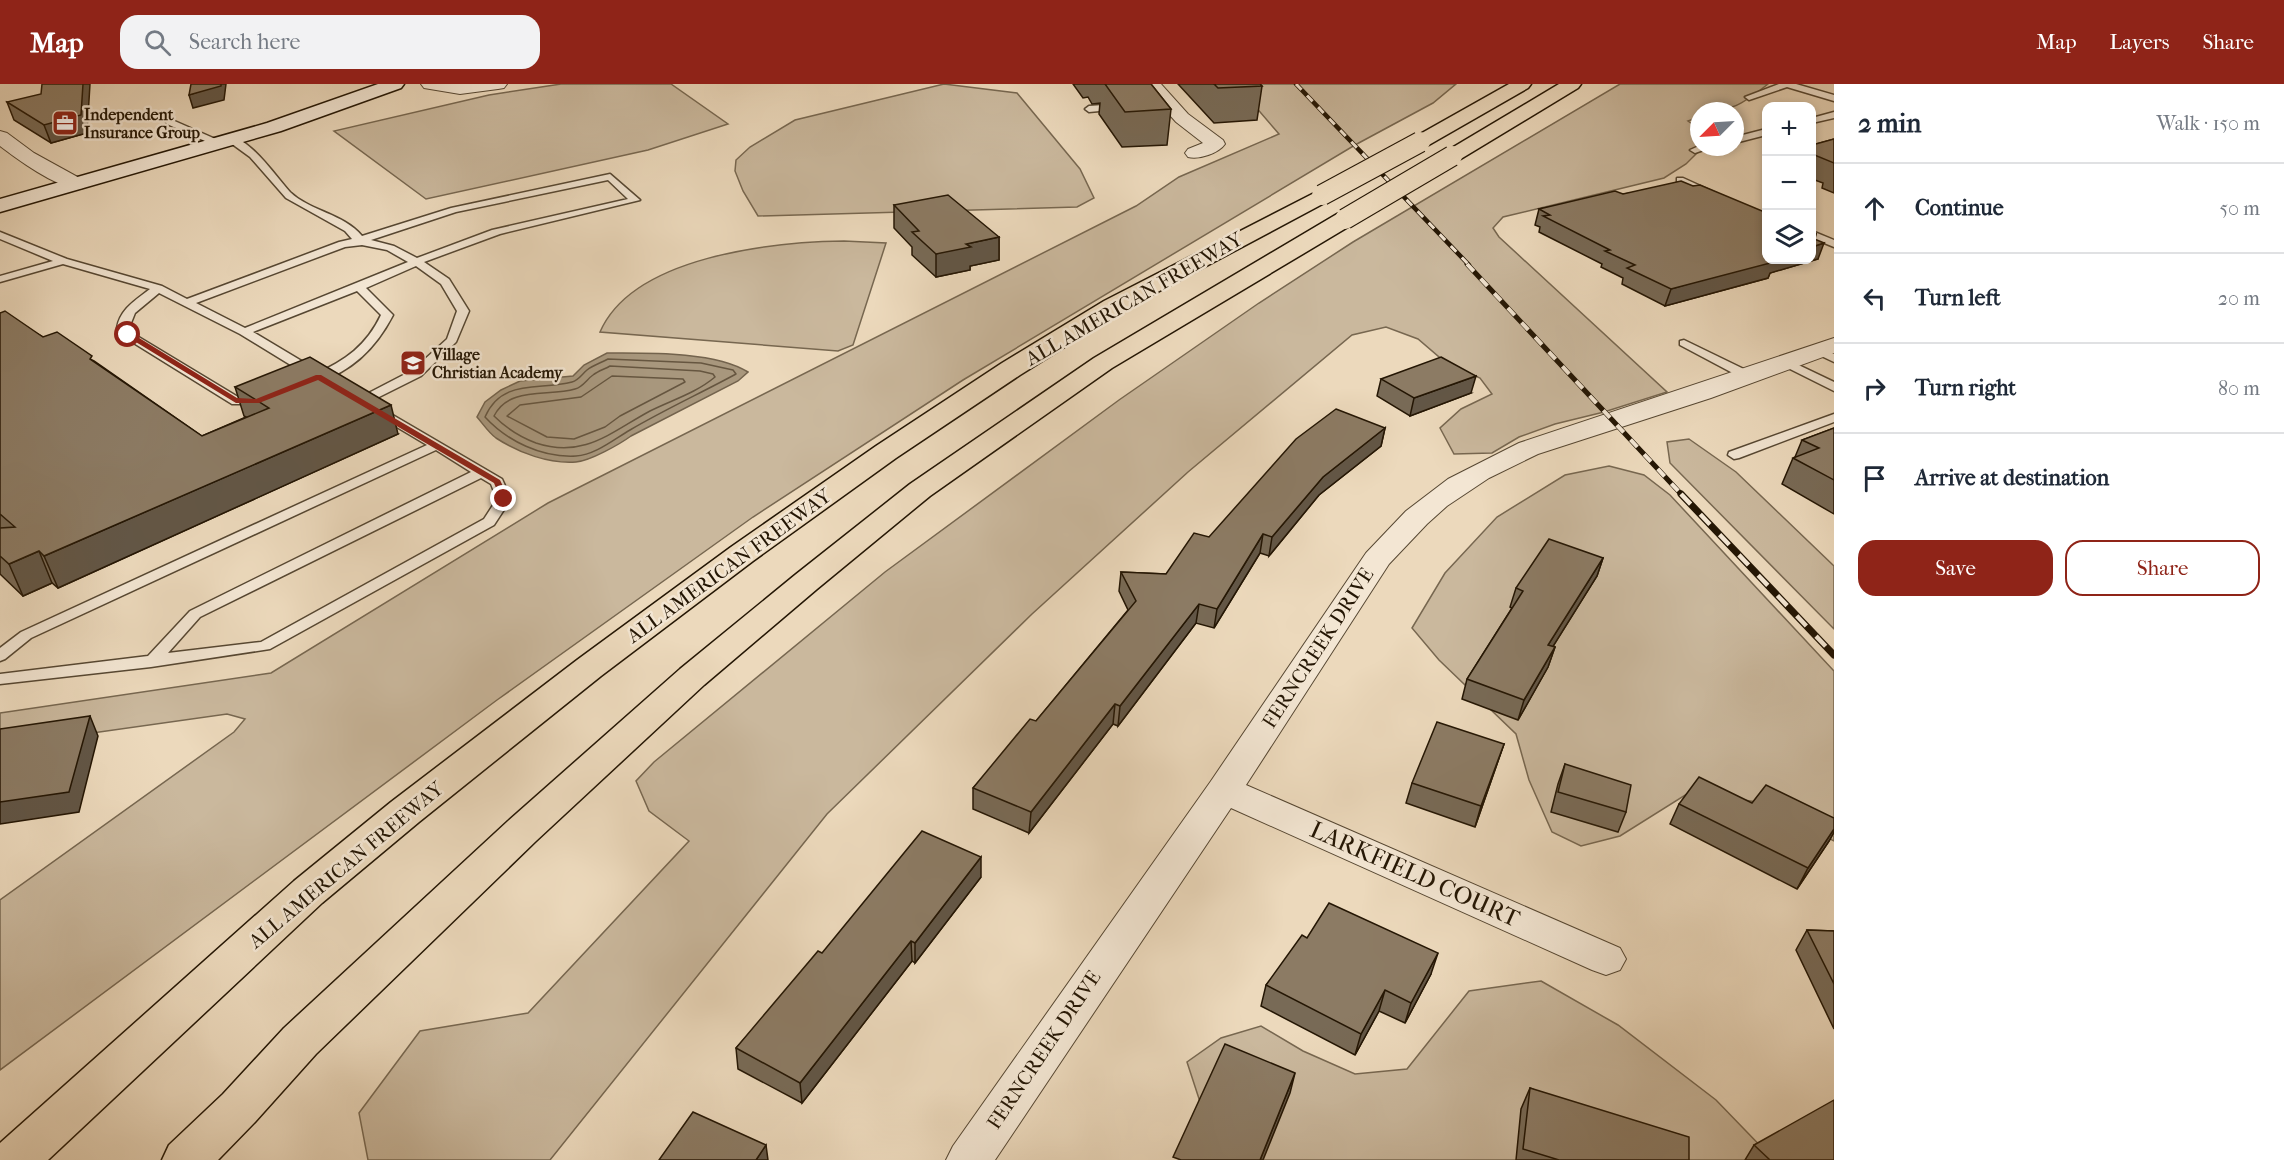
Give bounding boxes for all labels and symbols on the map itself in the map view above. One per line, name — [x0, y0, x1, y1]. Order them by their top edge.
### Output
north arrow — [1690, 102, 1744, 156]
place label: Independent Insurance Group — [84, 105, 200, 143]
office icon: Independent Insurance Group — [50, 108, 80, 138]
street label: ALL AMERICAN FREEWAY — [1021, 227, 1248, 371]
route start — [114, 321, 140, 347]
place label: Village Christian Academy — [431, 345, 564, 383]
school or university icon: Village Christian Academy — [398, 348, 428, 378]
street label: ALL AMERICAN FREEWAY — [622, 483, 837, 648]
route end — [490, 485, 516, 511]
street label: FERNCREEK DRIVE — [1258, 564, 1378, 732]
street label: ALL AMERICAN FREEWAY — [243, 776, 449, 954]
street label: LARKFIELD COURT — [1306, 815, 1525, 933]
street label: FERNCREEK DRIVE — [982, 966, 1106, 1134]

